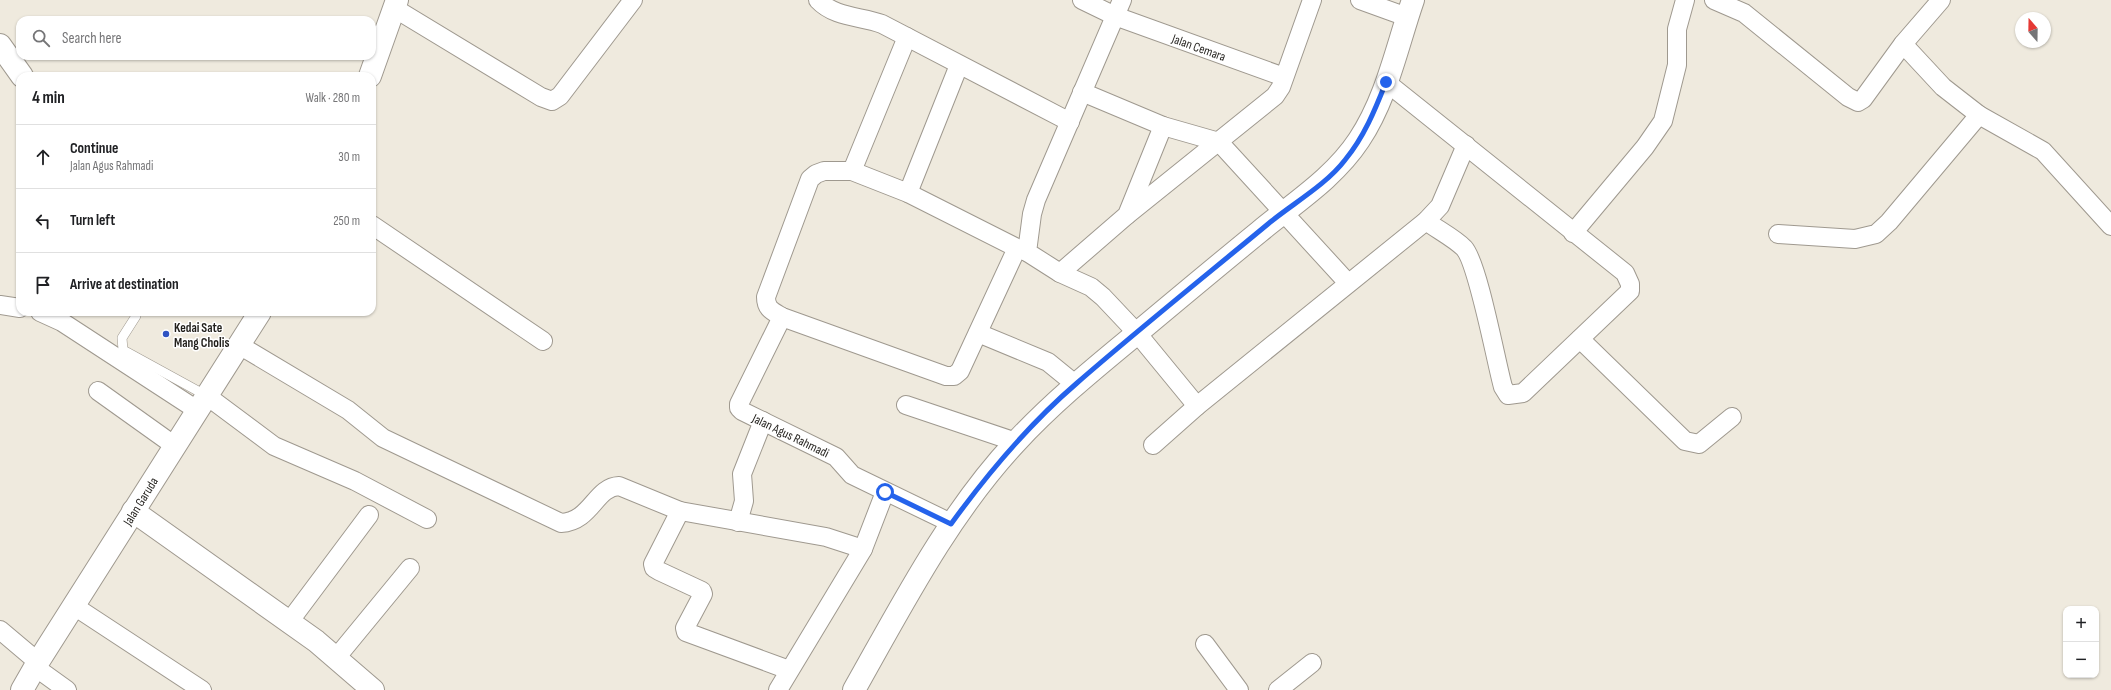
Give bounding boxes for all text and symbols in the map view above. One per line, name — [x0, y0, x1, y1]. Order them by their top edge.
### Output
north arrow — [2015, 12, 2051, 48]
search box — [16, 16, 376, 60]
icon: search — [30, 27, 52, 49]
text: Search here — [62, 29, 122, 48]
street label: Jalan Cemara — [1169, 30, 1228, 65]
route end — [1377, 73, 1395, 91]
text: 4 min — [32, 88, 65, 108]
text: Walk · 280 m — [306, 90, 360, 106]
text: Continue — [70, 139, 119, 158]
icon: ahead — [32, 146, 54, 168]
text: 30 m — [338, 149, 360, 165]
text: Jalan Agus Rahmadi — [70, 158, 153, 174]
icon: left — [32, 210, 54, 232]
text: Turn left — [70, 211, 115, 230]
text: 250 m — [333, 213, 360, 229]
icon: arrive — [32, 274, 54, 296]
text: Arrive at destination — [70, 275, 179, 294]
place label: Kedai Sate Mang Cholis — [174, 320, 229, 351]
marker: Kedai Sate Mang Cholis — [161, 329, 171, 339]
street label: Jalan Agus Rahmadi — [749, 410, 832, 461]
street label: Jalan Garuda — [119, 474, 162, 529]
route start — [876, 483, 894, 501]
map controls — [2063, 606, 2099, 678]
button: + — [2063, 606, 2099, 642]
button: − — [2063, 642, 2099, 678]

